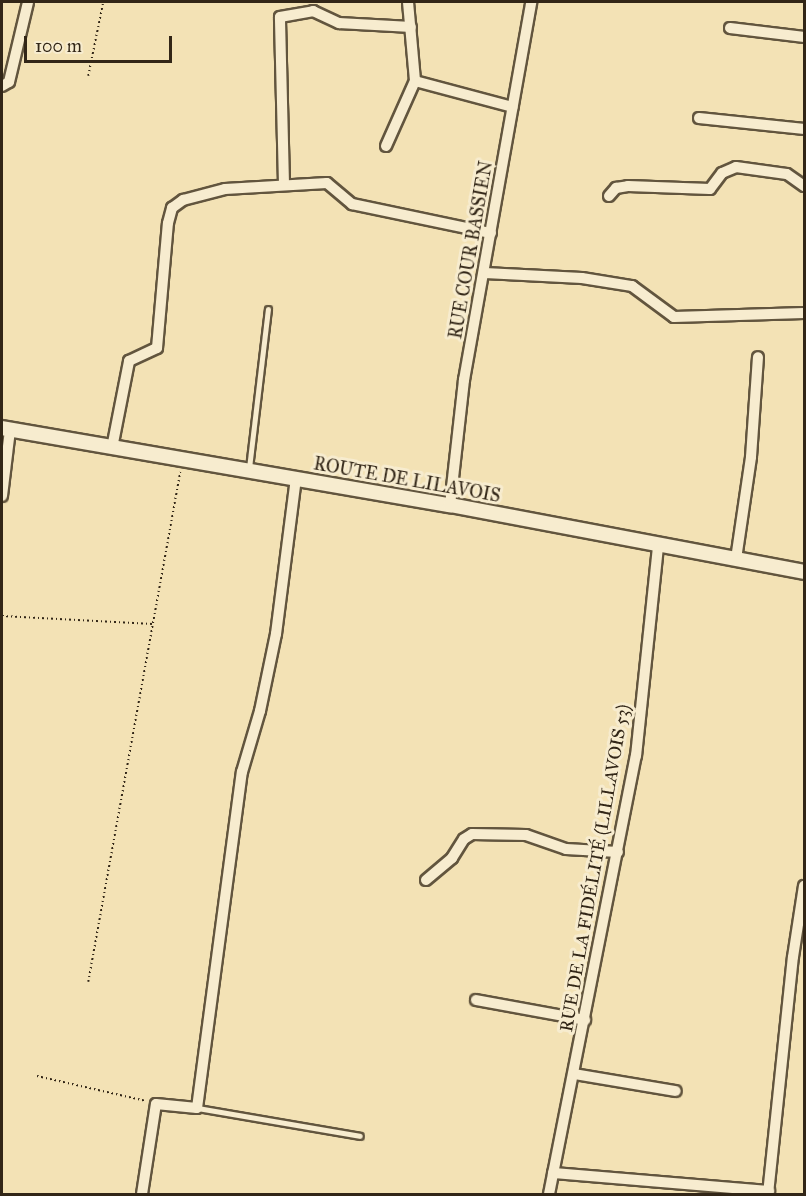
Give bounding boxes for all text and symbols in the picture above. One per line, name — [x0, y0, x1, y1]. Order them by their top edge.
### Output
scale bar — [27, 24, 176, 62]
text: 100 m — [35, 35, 82, 57]
street label: RUE COUR BASSIEN — [445, 159, 497, 341]
street label: ROUTE DE LILAVOIS — [312, 453, 502, 507]
street label: RUE DE LA FIDÉLITÉ (LILLAVOIS 53) — [556, 702, 634, 1034]

